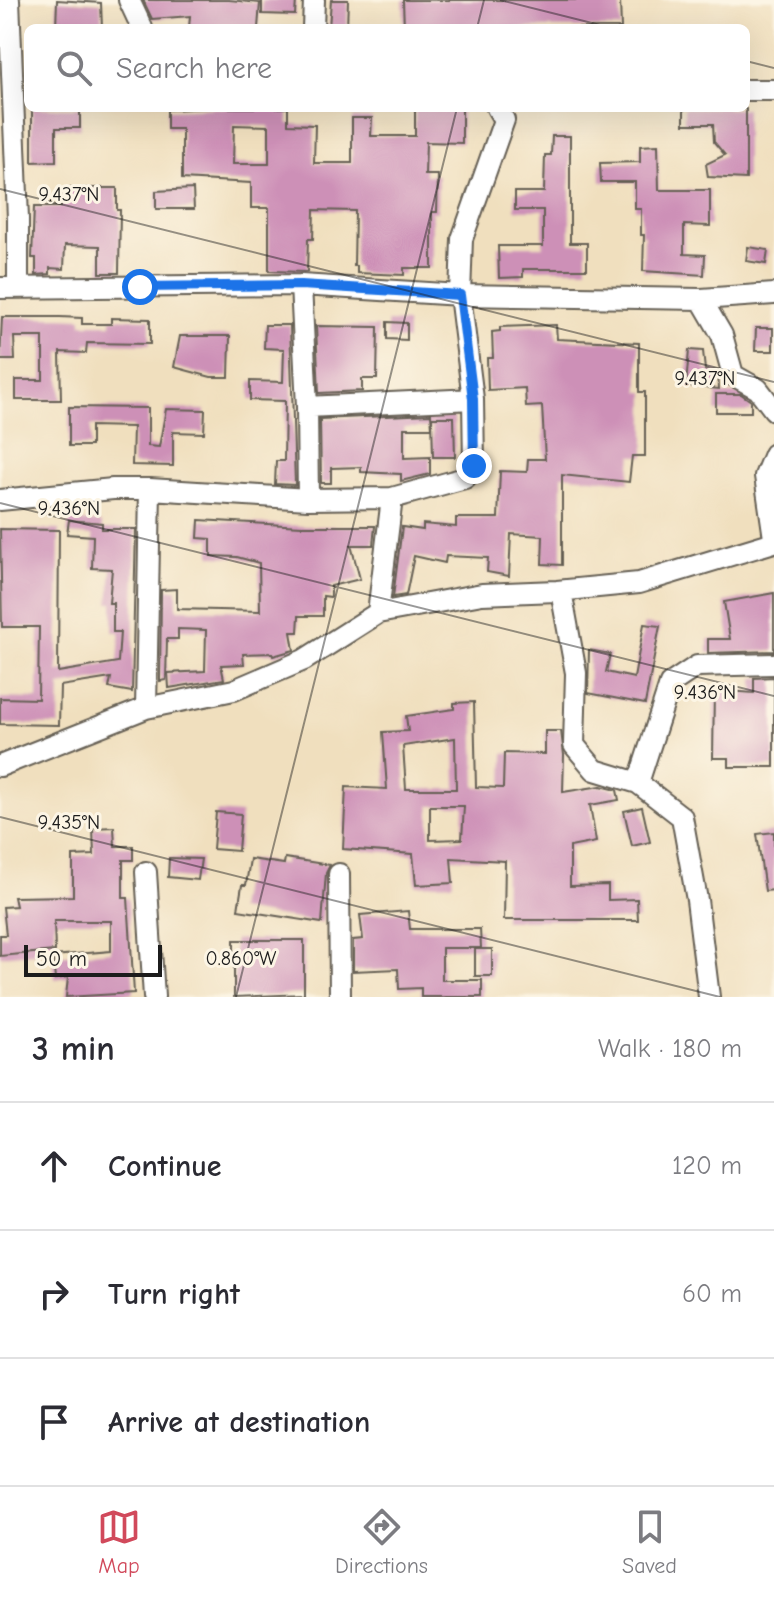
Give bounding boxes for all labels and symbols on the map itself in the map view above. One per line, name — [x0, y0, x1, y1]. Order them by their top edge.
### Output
text: 9.437°N — [38, 183, 100, 206]
route start — [122, 269, 158, 305]
text: 9.437°N — [674, 367, 736, 390]
route end — [456, 448, 492, 484]
text: 9.436°N — [38, 497, 100, 520]
text: 9.436°N — [674, 681, 736, 704]
text: 9.435°N — [38, 811, 100, 834]
scale bar — [24, 941, 162, 977]
text: 0.860°W — [206, 947, 277, 970]

